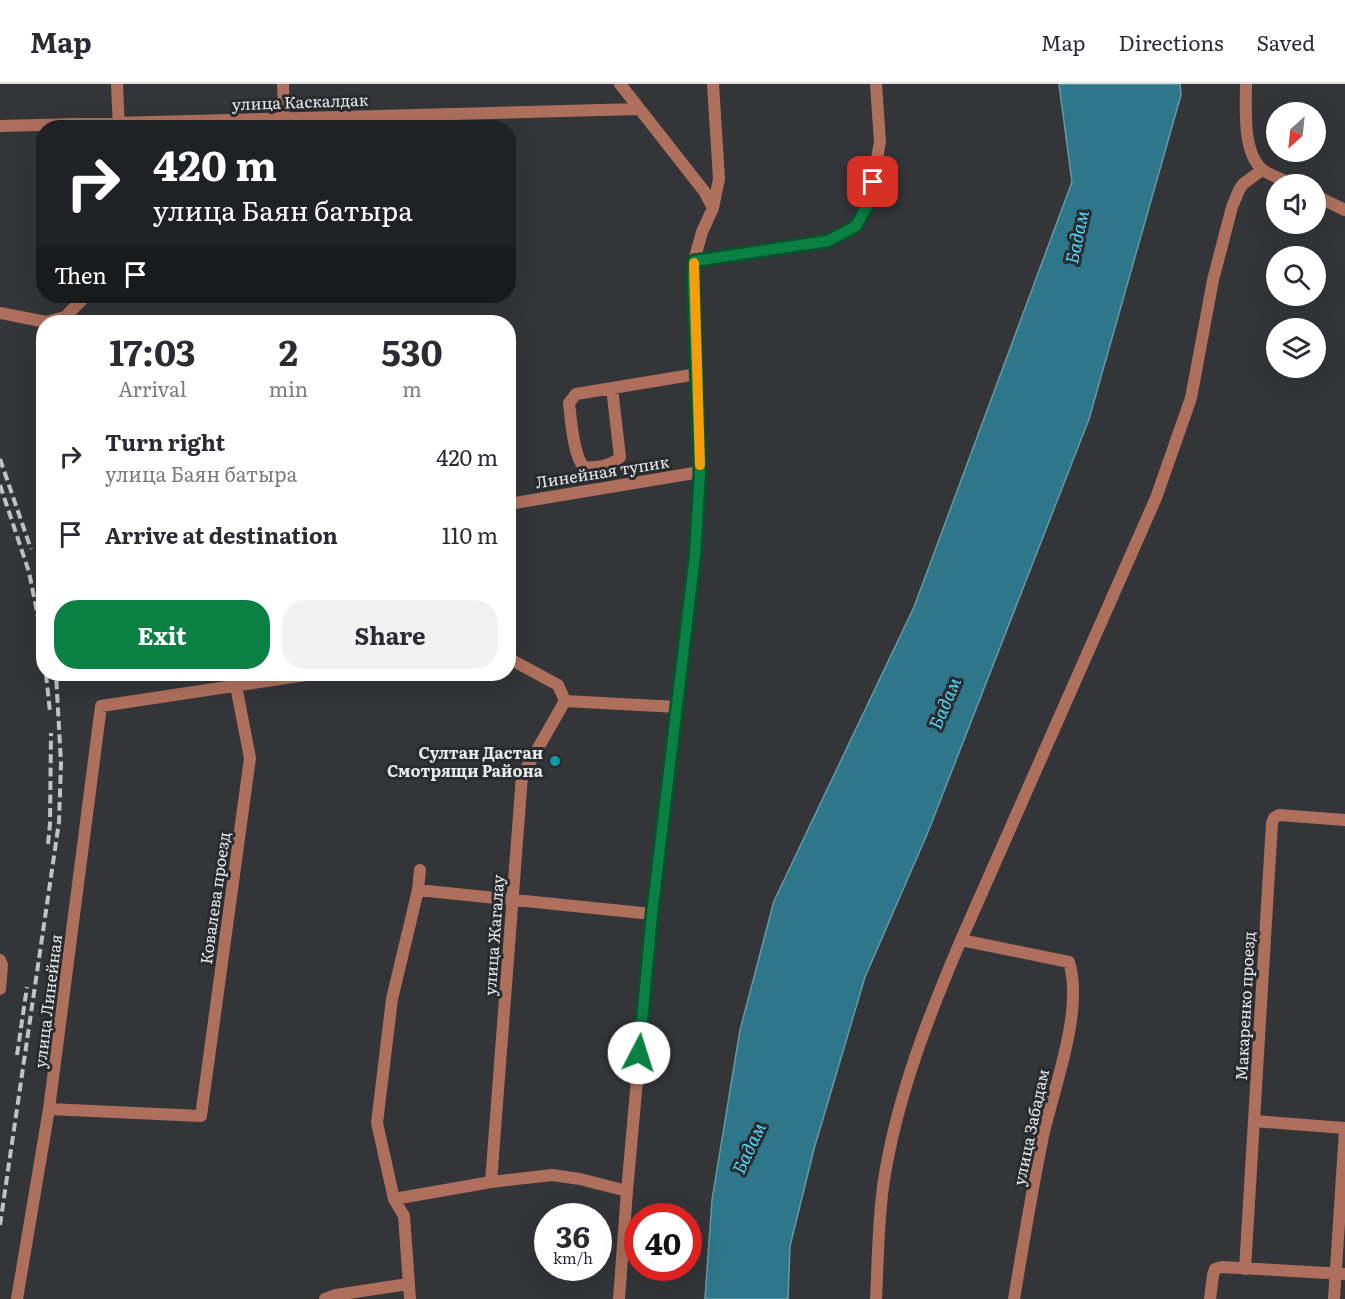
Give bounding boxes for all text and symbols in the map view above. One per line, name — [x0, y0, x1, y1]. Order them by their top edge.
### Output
text: Map — [30, 20, 92, 62]
text: Map — [1041, 26, 1086, 57]
text: Directions — [1119, 26, 1224, 57]
text: Saved — [1257, 26, 1315, 57]
street label: улица Каскалдак — [231, 87, 369, 115]
north arrow — [1266, 102, 1326, 162]
map controls — [1266, 102, 1326, 378]
text: 420 m — [153, 132, 277, 194]
icon: right — [54, 144, 132, 222]
pin — [847, 156, 898, 207]
icon: arrive — [856, 165, 889, 198]
button: sound — [1266, 174, 1326, 234]
text: улица Баян батыра — [153, 189, 413, 229]
water label: Бадам — [1057, 208, 1095, 266]
button: search — [1266, 246, 1326, 306]
text: Then — [54, 258, 107, 291]
icon: arrive — [119, 258, 152, 291]
button: layers — [1266, 318, 1326, 378]
text: 17:03 — [109, 324, 196, 377]
text: 2 — [279, 324, 298, 377]
text: 530 — [381, 324, 443, 377]
text: Arrival — [118, 373, 187, 403]
text: min — [269, 373, 308, 403]
text: m — [402, 373, 422, 403]
text: Turn right — [105, 425, 225, 458]
icon: right — [54, 440, 87, 473]
text: 420 m — [436, 440, 498, 473]
street label: Линейная тупик — [533, 449, 671, 493]
text: улица Баян батыра — [105, 458, 297, 488]
icon: arrive — [54, 518, 87, 551]
text: Arrive at destination — [105, 518, 338, 551]
text: 110 m — [442, 518, 498, 551]
button: Exit — [54, 600, 270, 669]
button: Share — [282, 600, 498, 669]
water label: Бадам — [921, 673, 967, 733]
place label: Султан Дастан Смотрящи Района — [387, 740, 544, 782]
marker: Султан Дастан Смотрящи Района — [548, 754, 562, 768]
street label: Ковалева проезд — [193, 830, 235, 966]
street label: улица Жагалау — [477, 873, 509, 996]
street label: Макаренко проезд — [1228, 931, 1260, 1081]
street label: улица Линейная — [27, 933, 67, 1069]
position arrow — [607, 1021, 671, 1085]
street label: улица Забадам — [1006, 1067, 1054, 1187]
water label: Бадам — [724, 1118, 772, 1178]
speed limit sign: 40 — [624, 1203, 702, 1281]
text: 36 — [556, 1213, 590, 1257]
text: km/h — [553, 1246, 593, 1269]

